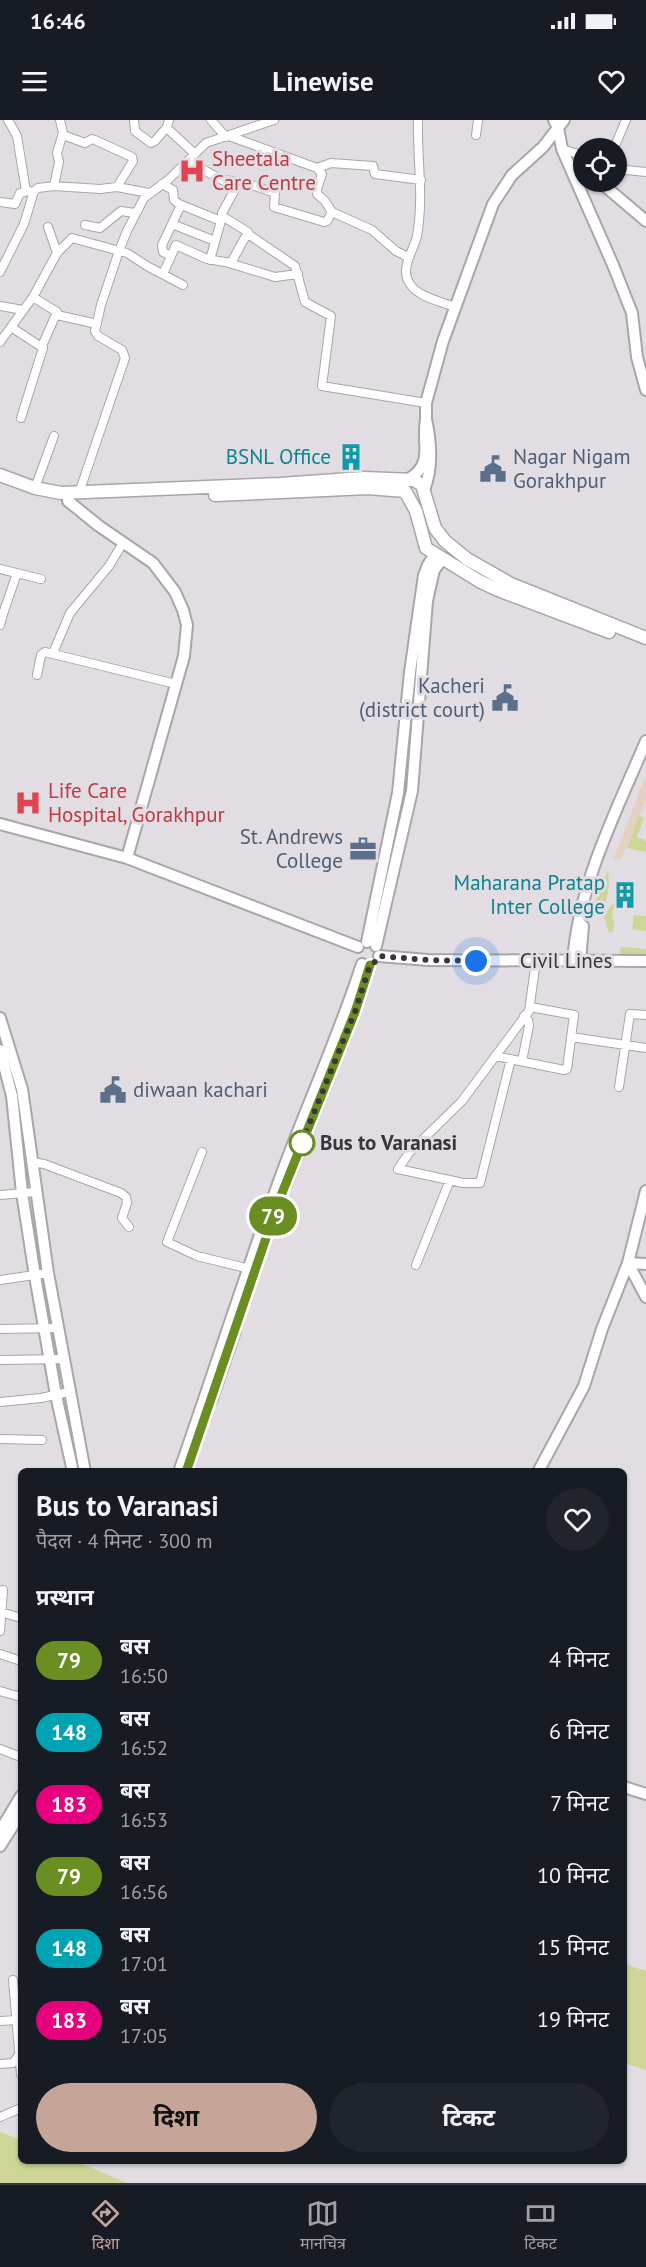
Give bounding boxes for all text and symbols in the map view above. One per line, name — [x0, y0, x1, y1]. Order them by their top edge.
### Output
text: 16:46 — [30, 7, 86, 35]
text: Linewise — [272, 64, 374, 98]
icon: menu — [18, 65, 51, 98]
icon: heart — [595, 65, 628, 98]
map controls — [573, 138, 627, 192]
button: locate — [573, 138, 627, 192]
place label: Sheetala Care Centre — [212, 145, 316, 196]
hospital icon: Sheetala Care Centre — [177, 156, 207, 186]
building icon: BSNL Office — [336, 442, 366, 472]
place label: BSNL Office — [226, 443, 331, 470]
place label: Nagar Nigam Gorakhpur — [513, 443, 631, 494]
public building icon: Nagar Nigam Gorakhpur — [478, 454, 508, 484]
place label: Kacheri (district court) — [359, 672, 485, 723]
public building icon: Kacheri (district court) — [490, 683, 520, 713]
place label: Life Care Hospital, Gorakhpur — [48, 777, 225, 828]
hospital icon: Life Care Hospital, Gorakhpur — [13, 788, 43, 818]
place label: St. Andrews College — [240, 823, 343, 874]
office icon: St. Andrews College — [348, 834, 378, 864]
place label: Maharana Pratap Inter College — [454, 869, 605, 920]
building icon: Maharana Pratap Inter College — [610, 880, 640, 910]
your location — [461, 946, 491, 976]
street label: Civil Lines — [520, 947, 612, 974]
public building icon: diwaan kachari — [98, 1075, 128, 1105]
place label: diwaan kachari — [133, 1076, 268, 1103]
place label: Bus to Varanasi — [320, 1129, 457, 1156]
marker: Bus to Varanasi — [289, 1130, 315, 1156]
line badge: 79 — [246, 1196, 300, 1236]
text: 79 — [261, 1203, 285, 1230]
text: Bus to Varanasi — [36, 1487, 219, 1524]
button: heart — [546, 1488, 609, 1551]
text: पैदल · 4 मिनट · 300 m — [36, 1528, 212, 1554]
text: प्रस्थान — [36, 1583, 94, 1611]
text: बस — [120, 1632, 150, 1660]
text: 4 मिनट — [549, 1645, 609, 1673]
text: 79 — [57, 1647, 81, 1674]
text: 16:50 — [120, 1663, 168, 1689]
text: बस — [120, 1704, 150, 1732]
text: 6 मिनट — [549, 1717, 609, 1745]
text: 148 — [51, 1719, 87, 1746]
text: 16:52 — [120, 1735, 168, 1761]
text: बस — [120, 1776, 150, 1804]
text: 7 मिनट — [550, 1789, 609, 1817]
text: 183 — [51, 1791, 87, 1818]
text: 16:53 — [120, 1807, 168, 1833]
text: बस — [120, 1848, 150, 1876]
text: 10 मिनट — [537, 1861, 609, 1889]
text: 79 — [57, 1863, 81, 1890]
text: 16:56 — [120, 1879, 168, 1905]
text: बस — [120, 1920, 150, 1948]
text: 15 मिनट — [537, 1933, 609, 1961]
text: 148 — [51, 1935, 87, 1962]
text: 17:01 — [120, 1951, 168, 1977]
text: बस — [120, 1992, 150, 2020]
text: 19 मिनट — [537, 2005, 609, 2033]
text: 183 — [51, 2007, 87, 2034]
text: 17:05 — [120, 2023, 168, 2049]
button: दिशा — [36, 2083, 317, 2152]
button: टिकट — [329, 2083, 609, 2152]
tab: दिशा — [89, 2197, 122, 2256]
tab: मानचित्र — [300, 2197, 346, 2256]
tab: टिकट — [524, 2197, 557, 2256]

